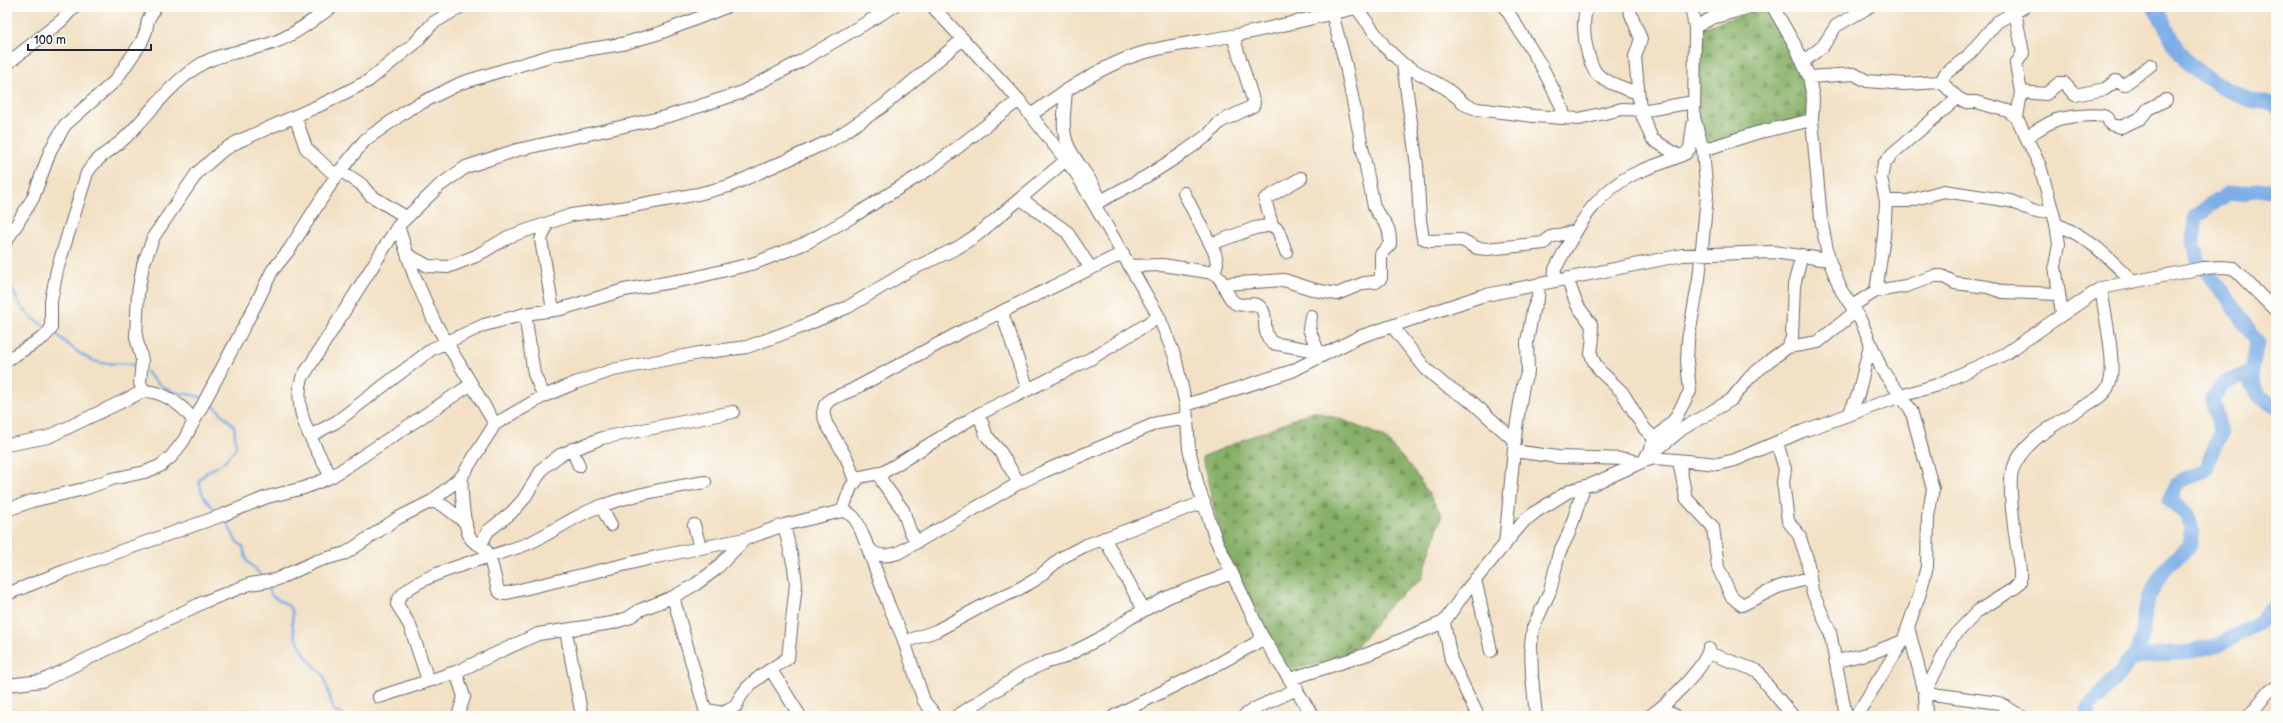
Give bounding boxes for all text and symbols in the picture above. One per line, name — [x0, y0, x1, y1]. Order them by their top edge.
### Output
scale bar — [28, 26, 151, 52]
text: 100 m — [34, 33, 66, 48]

